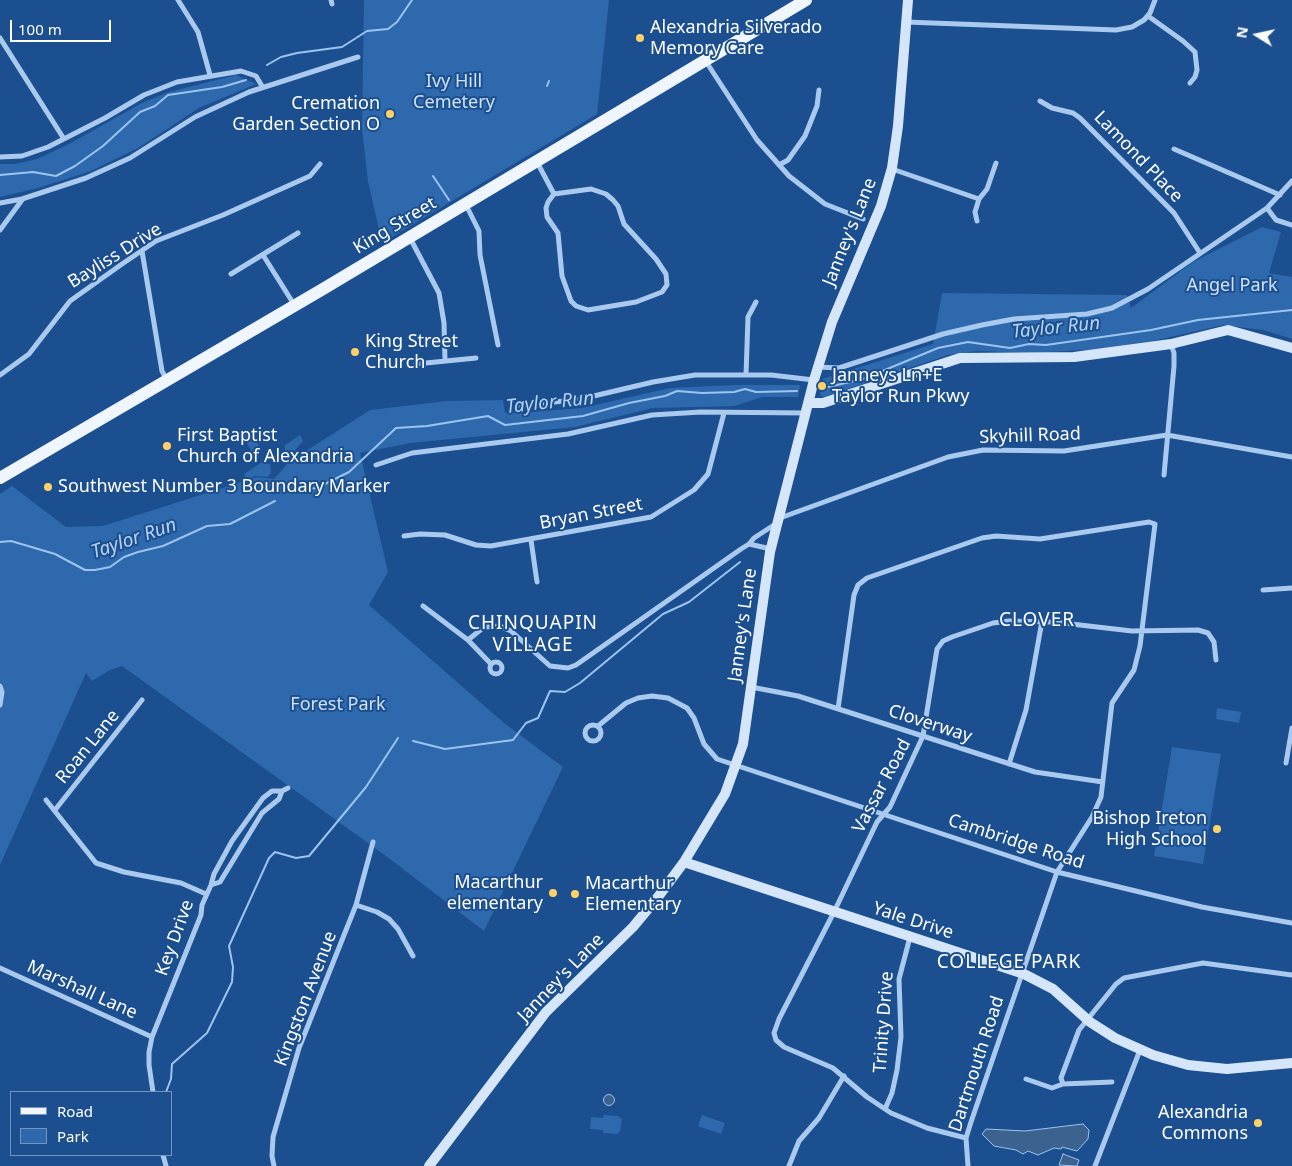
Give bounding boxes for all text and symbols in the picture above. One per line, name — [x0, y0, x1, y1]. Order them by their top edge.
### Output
scale bar — [12, 10, 114, 42]
north arrow — [1232, 10, 1282, 60]
place label: Alexandria Silverado Memory Care — [650, 17, 822, 59]
text: 100 m — [18, 19, 62, 39]
text: N — [1231, 25, 1252, 40]
marker: Alexandria Silverado Memory Care — [634, 32, 646, 44]
park label: Ivy Hill Cemetery — [413, 71, 495, 114]
place label: Cremation Garden Section O — [232, 93, 380, 136]
street label: Lamond Place — [1089, 107, 1187, 207]
marker: Cremation Garden Section O — [384, 108, 396, 120]
street label: Janney's Lane — [819, 175, 881, 289]
street label: King Street — [350, 193, 440, 259]
street label: Bayliss Drive — [64, 219, 166, 293]
park label: Angel Park — [1186, 275, 1278, 297]
water label: Taylor Run — [1011, 312, 1101, 344]
place label: King Street Church — [365, 331, 458, 374]
marker: King Street Church — [349, 346, 361, 358]
place label: Janneys Ln+E Taylor Run Pkwy — [832, 365, 969, 408]
marker: Janneys Ln+E Taylor Run Pkwy — [816, 380, 828, 392]
water label: Taylor Run — [505, 387, 595, 419]
street label: Skyhill Road — [979, 423, 1081, 449]
place label: First Baptist Church of Alexandria — [177, 425, 354, 468]
marker: First Baptist Church of Alexandria — [161, 440, 173, 452]
place label: Southwest Number 3 Boundary Marker — [58, 476, 390, 498]
marker: Southwest Number 3 Boundary Marker — [42, 481, 54, 493]
street label: Bryan Street — [538, 493, 644, 535]
water label: Taylor Run — [88, 514, 180, 564]
street label: Janney's Lane — [724, 567, 762, 683]
district label: CLOVER — [998, 610, 1076, 632]
district label: CHINQUAPIN VILLAGE — [467, 613, 599, 657]
park label: Forest Park — [290, 694, 386, 716]
street label: Cloverway — [885, 700, 975, 748]
street label: Roan Lane — [52, 706, 124, 788]
street label: Vassar Road — [848, 735, 916, 837]
place label: Bishop Ireton High School — [1092, 808, 1207, 851]
street label: Cambridge Road — [945, 810, 1087, 874]
marker: Bishop Ireton High School — [1211, 823, 1223, 835]
place label: Macarthur elementary — [447, 872, 543, 914]
place label: Macarthur Elementary — [585, 873, 681, 916]
marker: Macarthur elementary — [547, 887, 559, 899]
marker: Macarthur Elementary — [569, 888, 581, 900]
street label: Key Drive — [151, 897, 199, 979]
street label: Yale Drive — [870, 898, 956, 944]
street label: Kingston Avenue — [270, 928, 342, 1070]
street label: Janney's Lane — [513, 929, 609, 1027]
district label: COLLEGE PARK — [935, 952, 1083, 974]
street label: Marshall Lane — [23, 956, 141, 1024]
street label: Trinity Drive — [870, 970, 898, 1074]
street label: Dartmouth Road — [945, 993, 1009, 1135]
legend — [10, 1091, 172, 1156]
text: Road — [57, 1101, 93, 1121]
place label: Alexandria Commons — [1158, 1102, 1248, 1144]
marker: Alexandria Commons — [1252, 1117, 1264, 1129]
text: Park — [57, 1126, 89, 1146]

